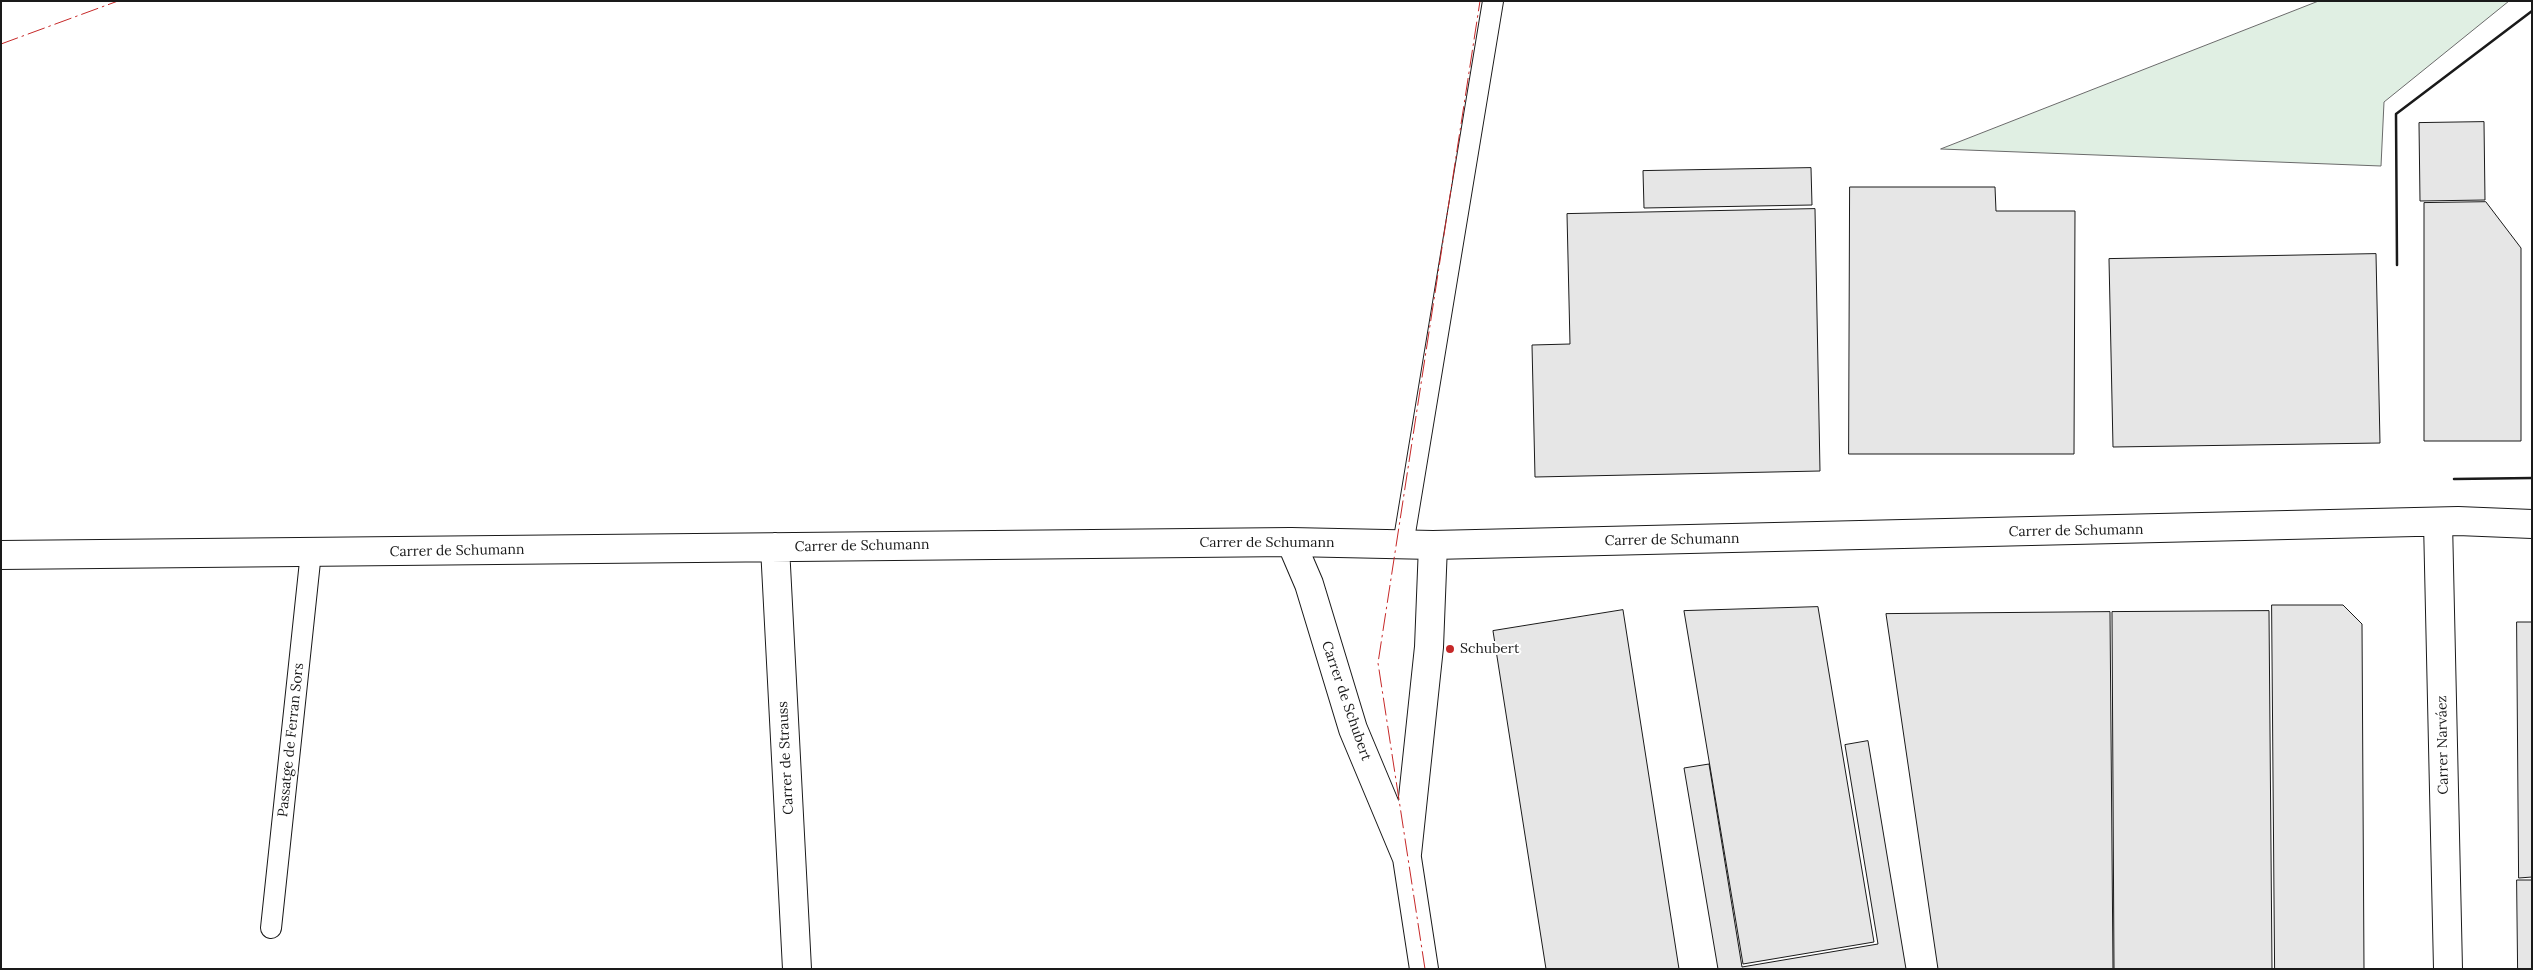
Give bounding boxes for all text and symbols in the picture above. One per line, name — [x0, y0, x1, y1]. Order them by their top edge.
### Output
street label: Carrer de Schumann — [2008, 521, 2144, 541]
street label: Carrer de Schumann — [1604, 530, 1740, 550]
street label: Carrer de Schumann — [1200, 535, 1334, 551]
street label: Carrer de Schumann — [794, 536, 930, 556]
street label: Carrer de Schumann — [389, 541, 525, 561]
street label: Carrer de Schubert — [1318, 639, 1374, 763]
place label: Schubert — [1460, 641, 1519, 657]
marker: Schubert — [1444, 643, 1456, 655]
street label: Passatge de Ferran Sors — [275, 662, 307, 818]
street label: Carrer Narváez — [2434, 695, 2452, 795]
street label: Carrer de Strauss — [775, 701, 797, 815]

